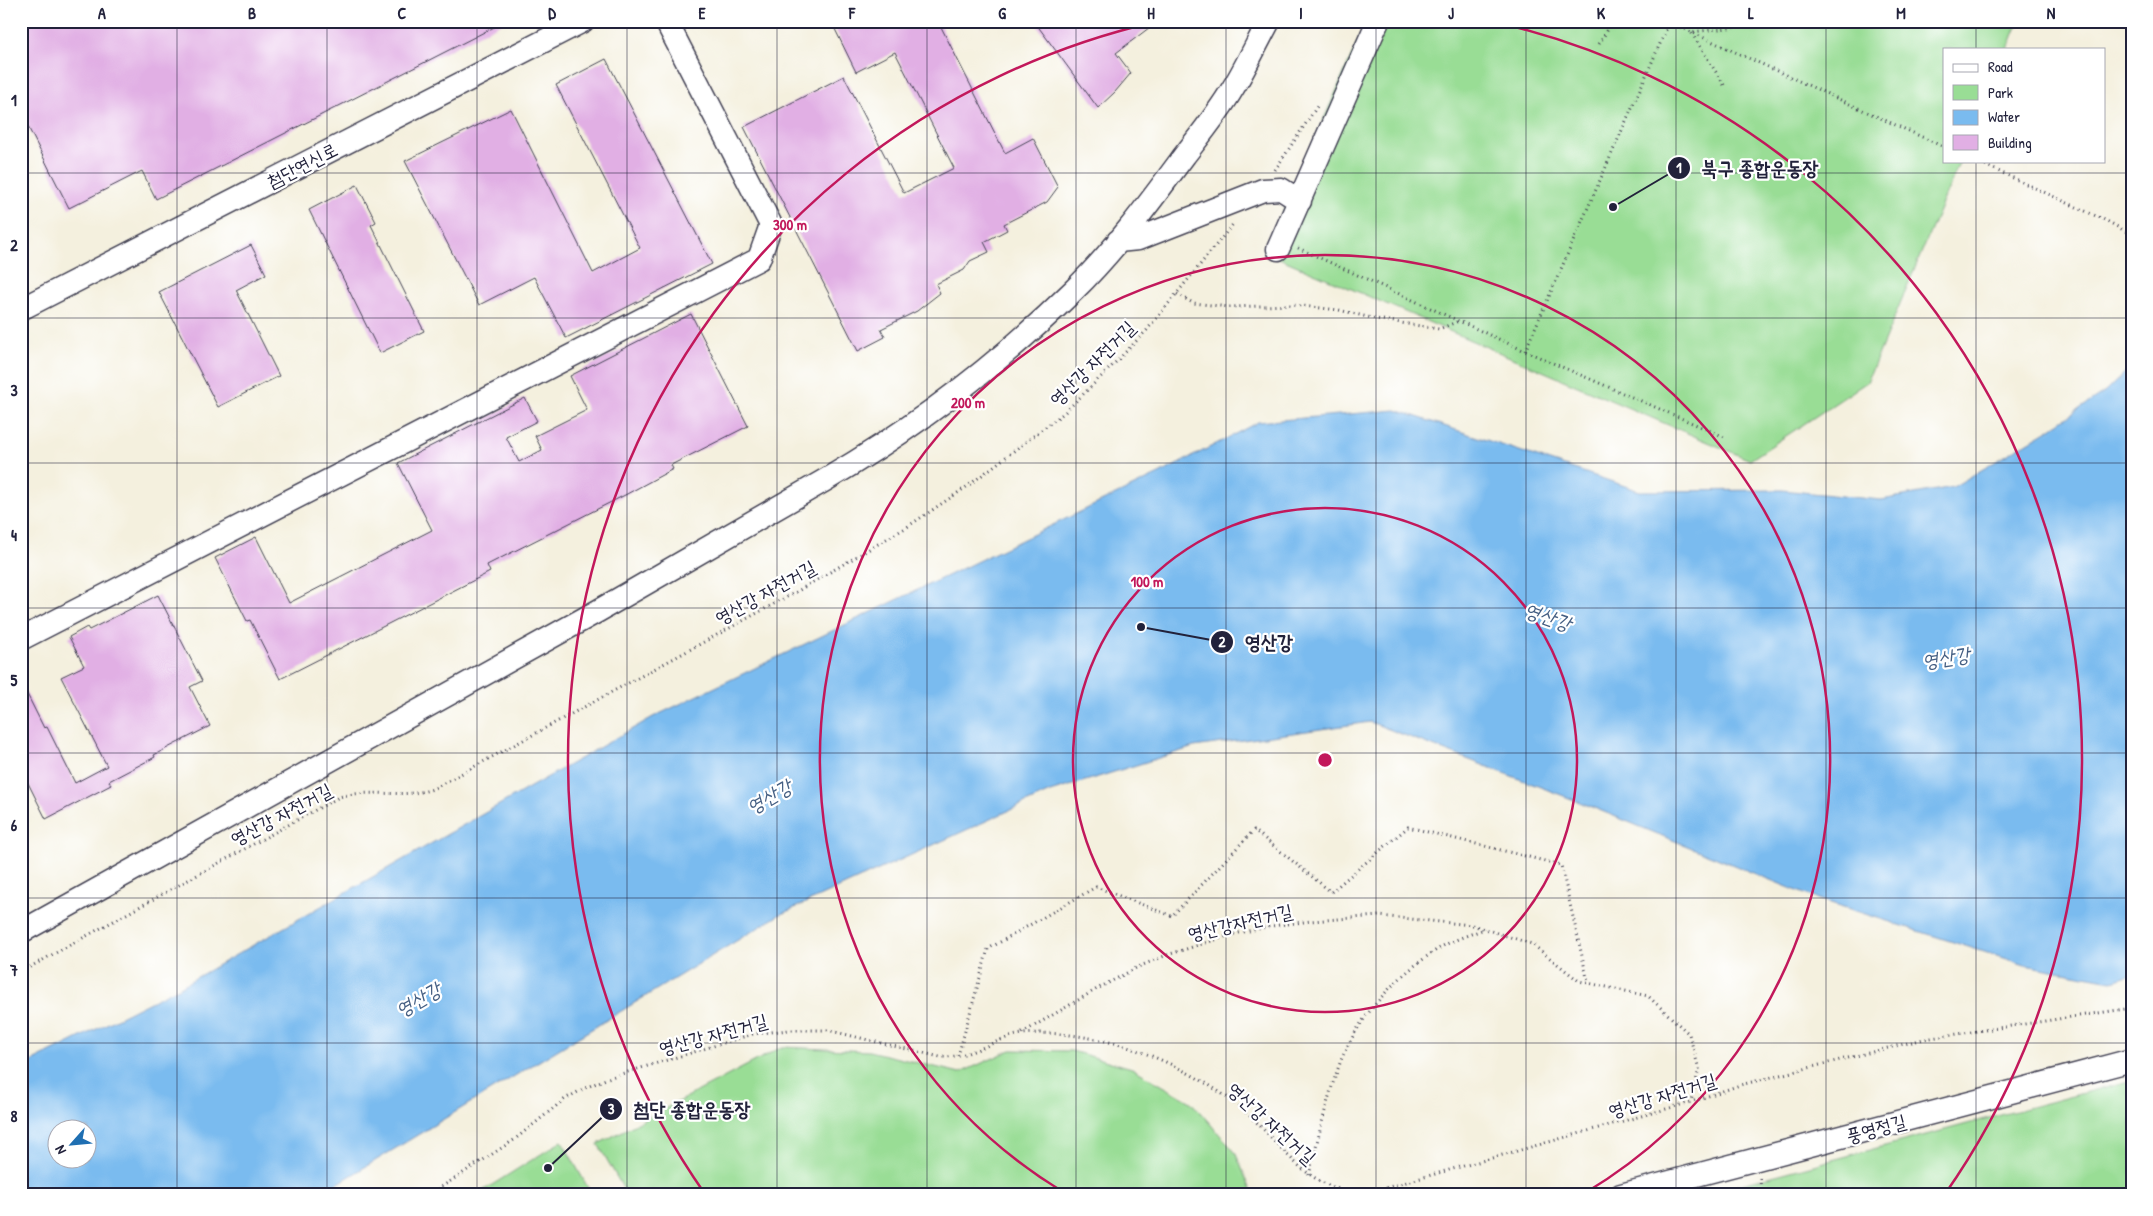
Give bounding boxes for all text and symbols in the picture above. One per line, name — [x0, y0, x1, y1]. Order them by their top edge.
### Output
text: A — [98, 2, 106, 24]
text: B — [248, 2, 256, 24]
text: C — [398, 2, 407, 24]
text: D — [548, 2, 556, 24]
text: E — [698, 2, 706, 24]
text: F — [848, 2, 856, 24]
text: G — [998, 2, 1006, 24]
text: H — [1147, 2, 1155, 24]
text: I — [1299, 2, 1303, 24]
text: J — [1448, 2, 1454, 24]
text: K — [1597, 2, 1606, 24]
text: L — [1748, 2, 1754, 24]
text: M — [1896, 2, 1906, 24]
text: N — [2047, 2, 2056, 24]
legend — [1943, 48, 2106, 162]
text: Road — [1988, 56, 2013, 77]
text: Park — [1988, 82, 2013, 103]
text: 1 — [11, 89, 17, 111]
text: Water — [1988, 106, 2020, 127]
text: Building — [1988, 132, 2032, 153]
street label: 첨단연신로 — [262, 136, 342, 194]
callout: 북구 종합운동장 — [1666, 150, 1828, 185]
text: 북구 종합운동장 — [1701, 154, 1819, 181]
text: 1 — [1676, 157, 1682, 178]
text: 300 m — [773, 214, 807, 235]
text: 2 — [10, 234, 18, 256]
street label: 영산강 자전거길 — [1043, 314, 1141, 412]
text: 3 — [10, 379, 18, 401]
text: 200 m — [951, 392, 985, 413]
text: 4 — [11, 524, 17, 546]
street label: 영산강 자전거길 — [710, 554, 820, 630]
text: 100 m — [1131, 571, 1163, 592]
water label: 영산강 — [1521, 595, 1578, 638]
callout: 영산강 — [1210, 624, 1303, 659]
text: 영산강 — [1245, 628, 1293, 655]
text: 2 — [1218, 631, 1226, 652]
water label: 영산강 — [1920, 639, 1975, 674]
text: 5 — [11, 669, 18, 691]
centre of rings — [1316, 751, 1334, 769]
water label: 영산강 — [741, 771, 799, 820]
street label: 영산강 자전거길 — [226, 776, 336, 852]
text: 6 — [11, 814, 18, 836]
street label: 영산강자전거길 — [1185, 897, 1295, 947]
text: 7 — [9, 959, 18, 981]
water label: 영산강 — [390, 974, 448, 1023]
street label: 영산강 자전거길 — [656, 1007, 770, 1061]
street label: 영산강 자전거길 — [1605, 1066, 1719, 1124]
street label: 영산강 자전거길 — [1222, 1076, 1322, 1170]
callout: 첨단 종합운동장 — [599, 1092, 761, 1127]
text: 첨단 종합운동장 — [633, 1095, 751, 1122]
text: 3 — [608, 1098, 615, 1119]
text: 8 — [11, 1105, 18, 1127]
street label: 풍영정길 — [1843, 1108, 1909, 1148]
north arrow — [48, 1118, 98, 1168]
text: N — [50, 1142, 70, 1158]

